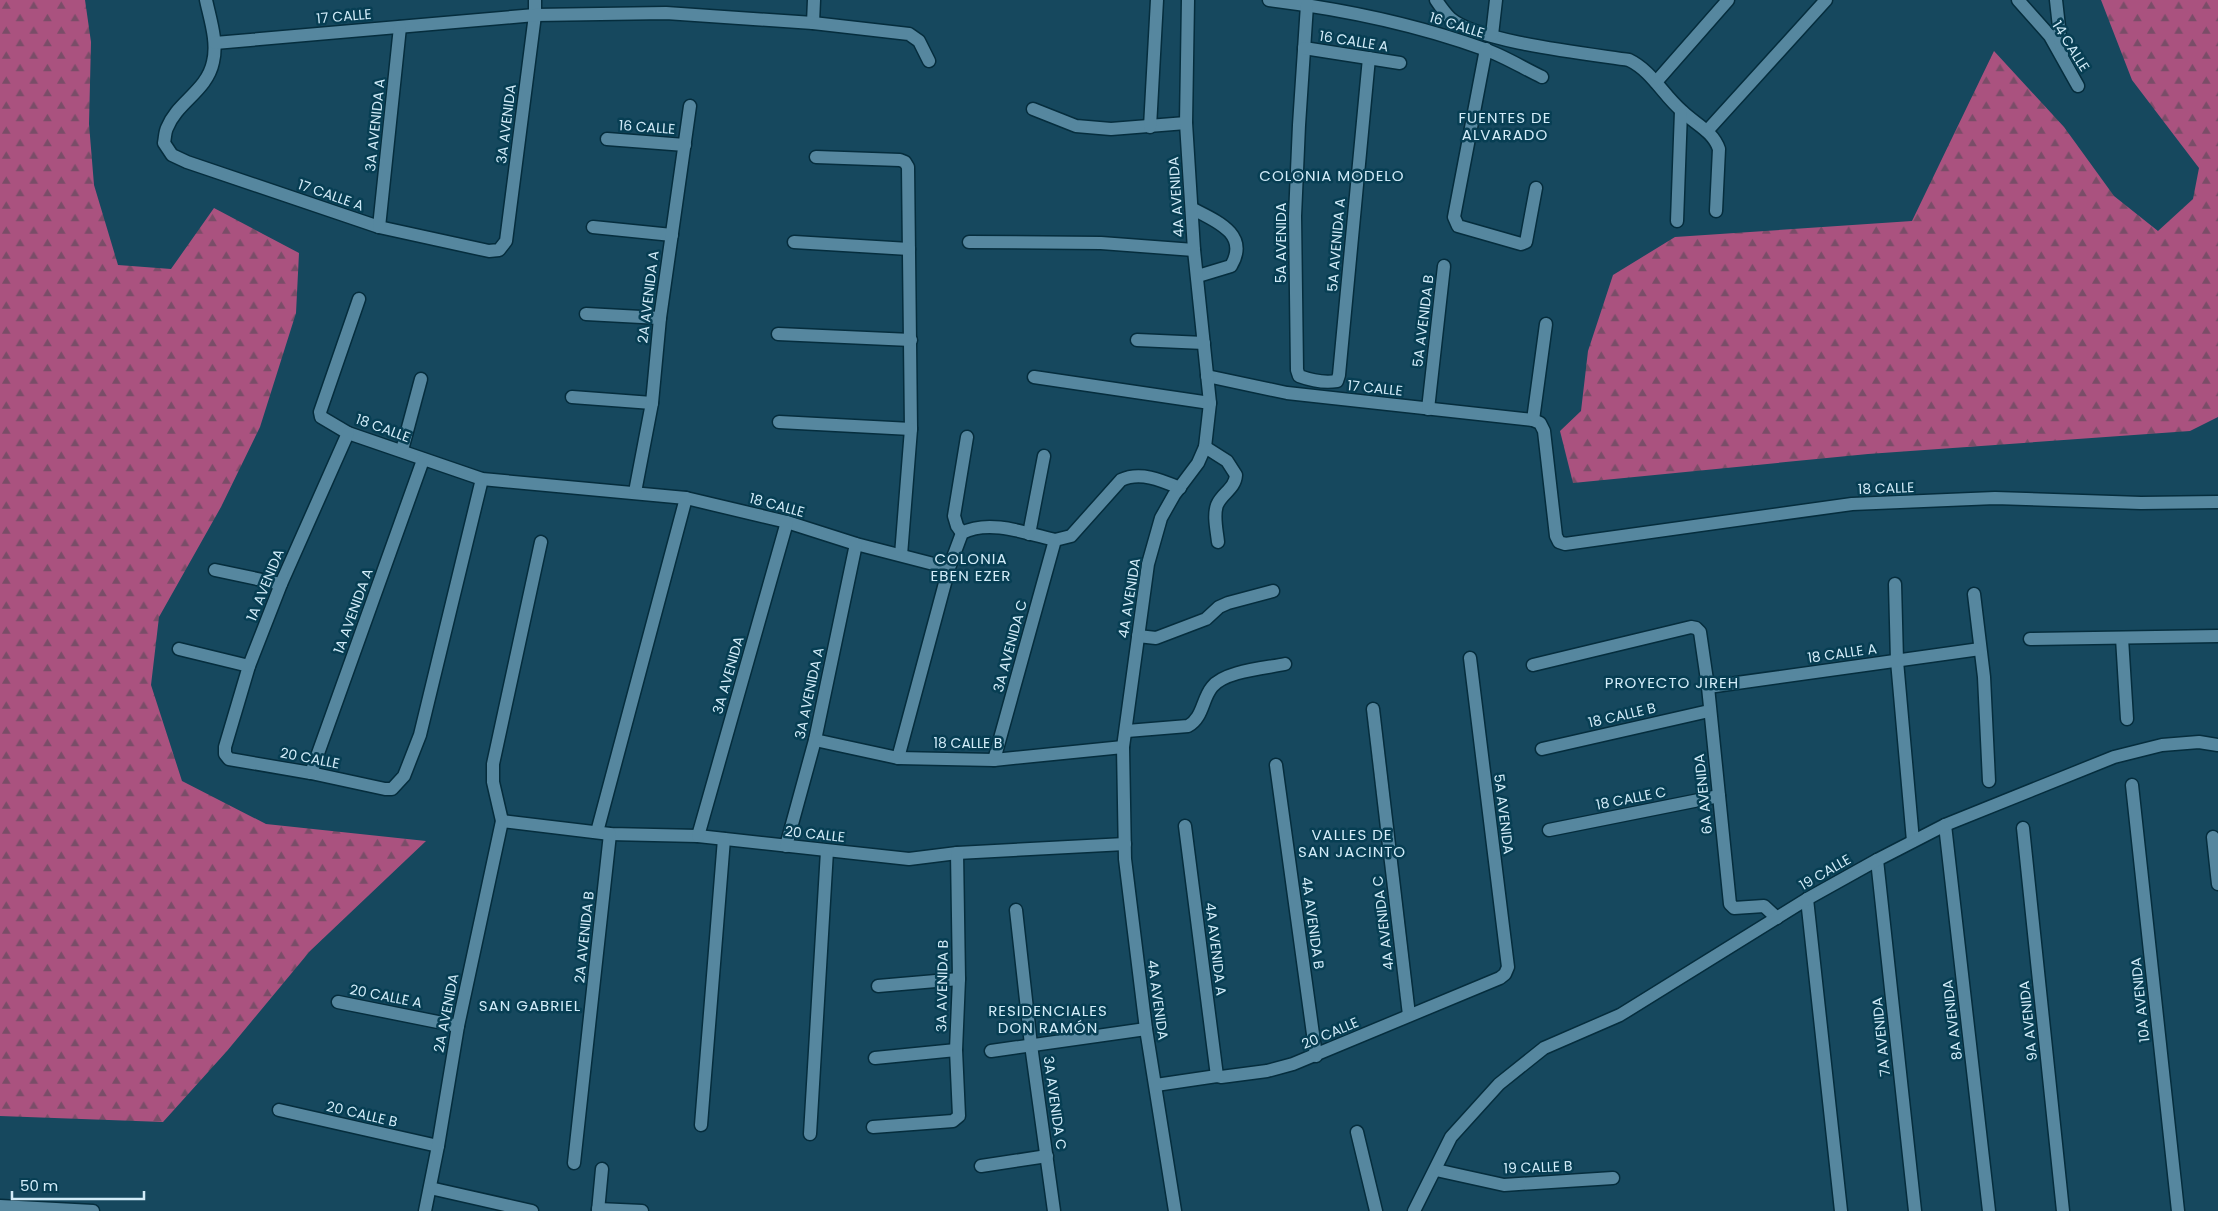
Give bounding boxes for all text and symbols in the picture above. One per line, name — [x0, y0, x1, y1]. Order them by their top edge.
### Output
street label: 17 CALLE — [316, 4, 372, 28]
street label: 16 CALLE — [1427, 7, 1487, 43]
street label: 14 CALLE — [2048, 17, 2094, 75]
street label: 16 CALLE A — [1318, 26, 1390, 56]
street label: 3A AVENIDA A — [360, 78, 390, 172]
street label: 3A AVENIDA — [491, 83, 521, 165]
district label: FUENTES DE ALVARADO — [1459, 107, 1551, 145]
street label: 16 CALLE — [618, 115, 676, 139]
street label: 4A AVENIDA — [1163, 156, 1189, 238]
district label: COLONIA MODELO — [1259, 165, 1405, 186]
street label: 17 CALLE A — [295, 174, 367, 216]
street label: 5A AVENIDA A — [1322, 197, 1350, 293]
street label: 5A AVENIDA — [1271, 203, 1291, 283]
street label: 2A AVENIDA A — [632, 250, 664, 344]
street label: 5A AVENIDA B — [1407, 274, 1439, 368]
street label: 17 CALLE — [1346, 375, 1404, 401]
street label: 18 CALLE — [353, 409, 413, 447]
street label: 18 CALLE — [1857, 477, 1915, 499]
street label: 18 CALLE — [747, 488, 807, 522]
street label: 1A AVENIDA — [241, 546, 289, 624]
district label: COLONIA EBEN EZER — [931, 548, 1011, 586]
street label: 4A AVENIDA — [1113, 557, 1145, 639]
street label: 1A AVENIDA A — [328, 566, 378, 656]
street label: 3A AVENIDA C — [988, 598, 1032, 694]
street label: 3A AVENIDA — [707, 634, 749, 716]
street label: 18 CALLE A — [1806, 638, 1878, 668]
street label: 3A AVENIDA A — [790, 645, 828, 741]
district label: PROYECTO JIREH — [1605, 672, 1739, 693]
street label: 18 CALLE B — [1586, 698, 1658, 732]
street label: 18 CALLE B — [934, 733, 1002, 753]
street label: 20 CALLE — [279, 742, 341, 774]
street label: 6A AVENIDA — [1689, 753, 1717, 835]
street label: 5A AVENIDA — [1489, 773, 1519, 855]
street label: 18 CALLE C — [1594, 781, 1668, 815]
street label: 20 CALLE — [784, 821, 846, 847]
district label: VALLES DE SAN JACINTO — [1298, 824, 1406, 862]
street label: 19 CALLE — [1796, 849, 1854, 895]
street label: 4A AVENIDA C — [1367, 875, 1399, 971]
street label: 4A AVENIDA B — [1297, 876, 1329, 970]
street label: 2A AVENIDA B — [569, 890, 599, 984]
street label: 4A AVENIDA A — [1200, 901, 1232, 997]
street label: 3A AVENIDA B — [931, 940, 953, 1032]
street label: 10A AVENIDA — [2126, 957, 2154, 1043]
street label: 4A AVENIDA — [1142, 959, 1174, 1041]
street label: 2A AVENIDA — [429, 972, 463, 1054]
street label: 20 CALLE A — [348, 979, 424, 1013]
street label: 8A AVENIDA — [1937, 979, 1967, 1061]
street label: 9A AVENIDA — [2014, 980, 2042, 1062]
district label: SAN GABRIEL — [479, 995, 581, 1016]
street label: 7A AVENIDA — [1867, 996, 1895, 1078]
district label: RESIDENCIALES DON RAMÓN — [988, 1000, 1108, 1038]
street label: 20 CALLE — [1298, 1012, 1362, 1054]
street label: 3A AVENIDA C — [1039, 1055, 1071, 1151]
street label: 20 CALLE B — [324, 1096, 400, 1132]
street label: 19 CALLE B — [1503, 1156, 1573, 1178]
scale bar — [12, 1168, 145, 1200]
text: 50 m — [20, 1175, 58, 1196]

